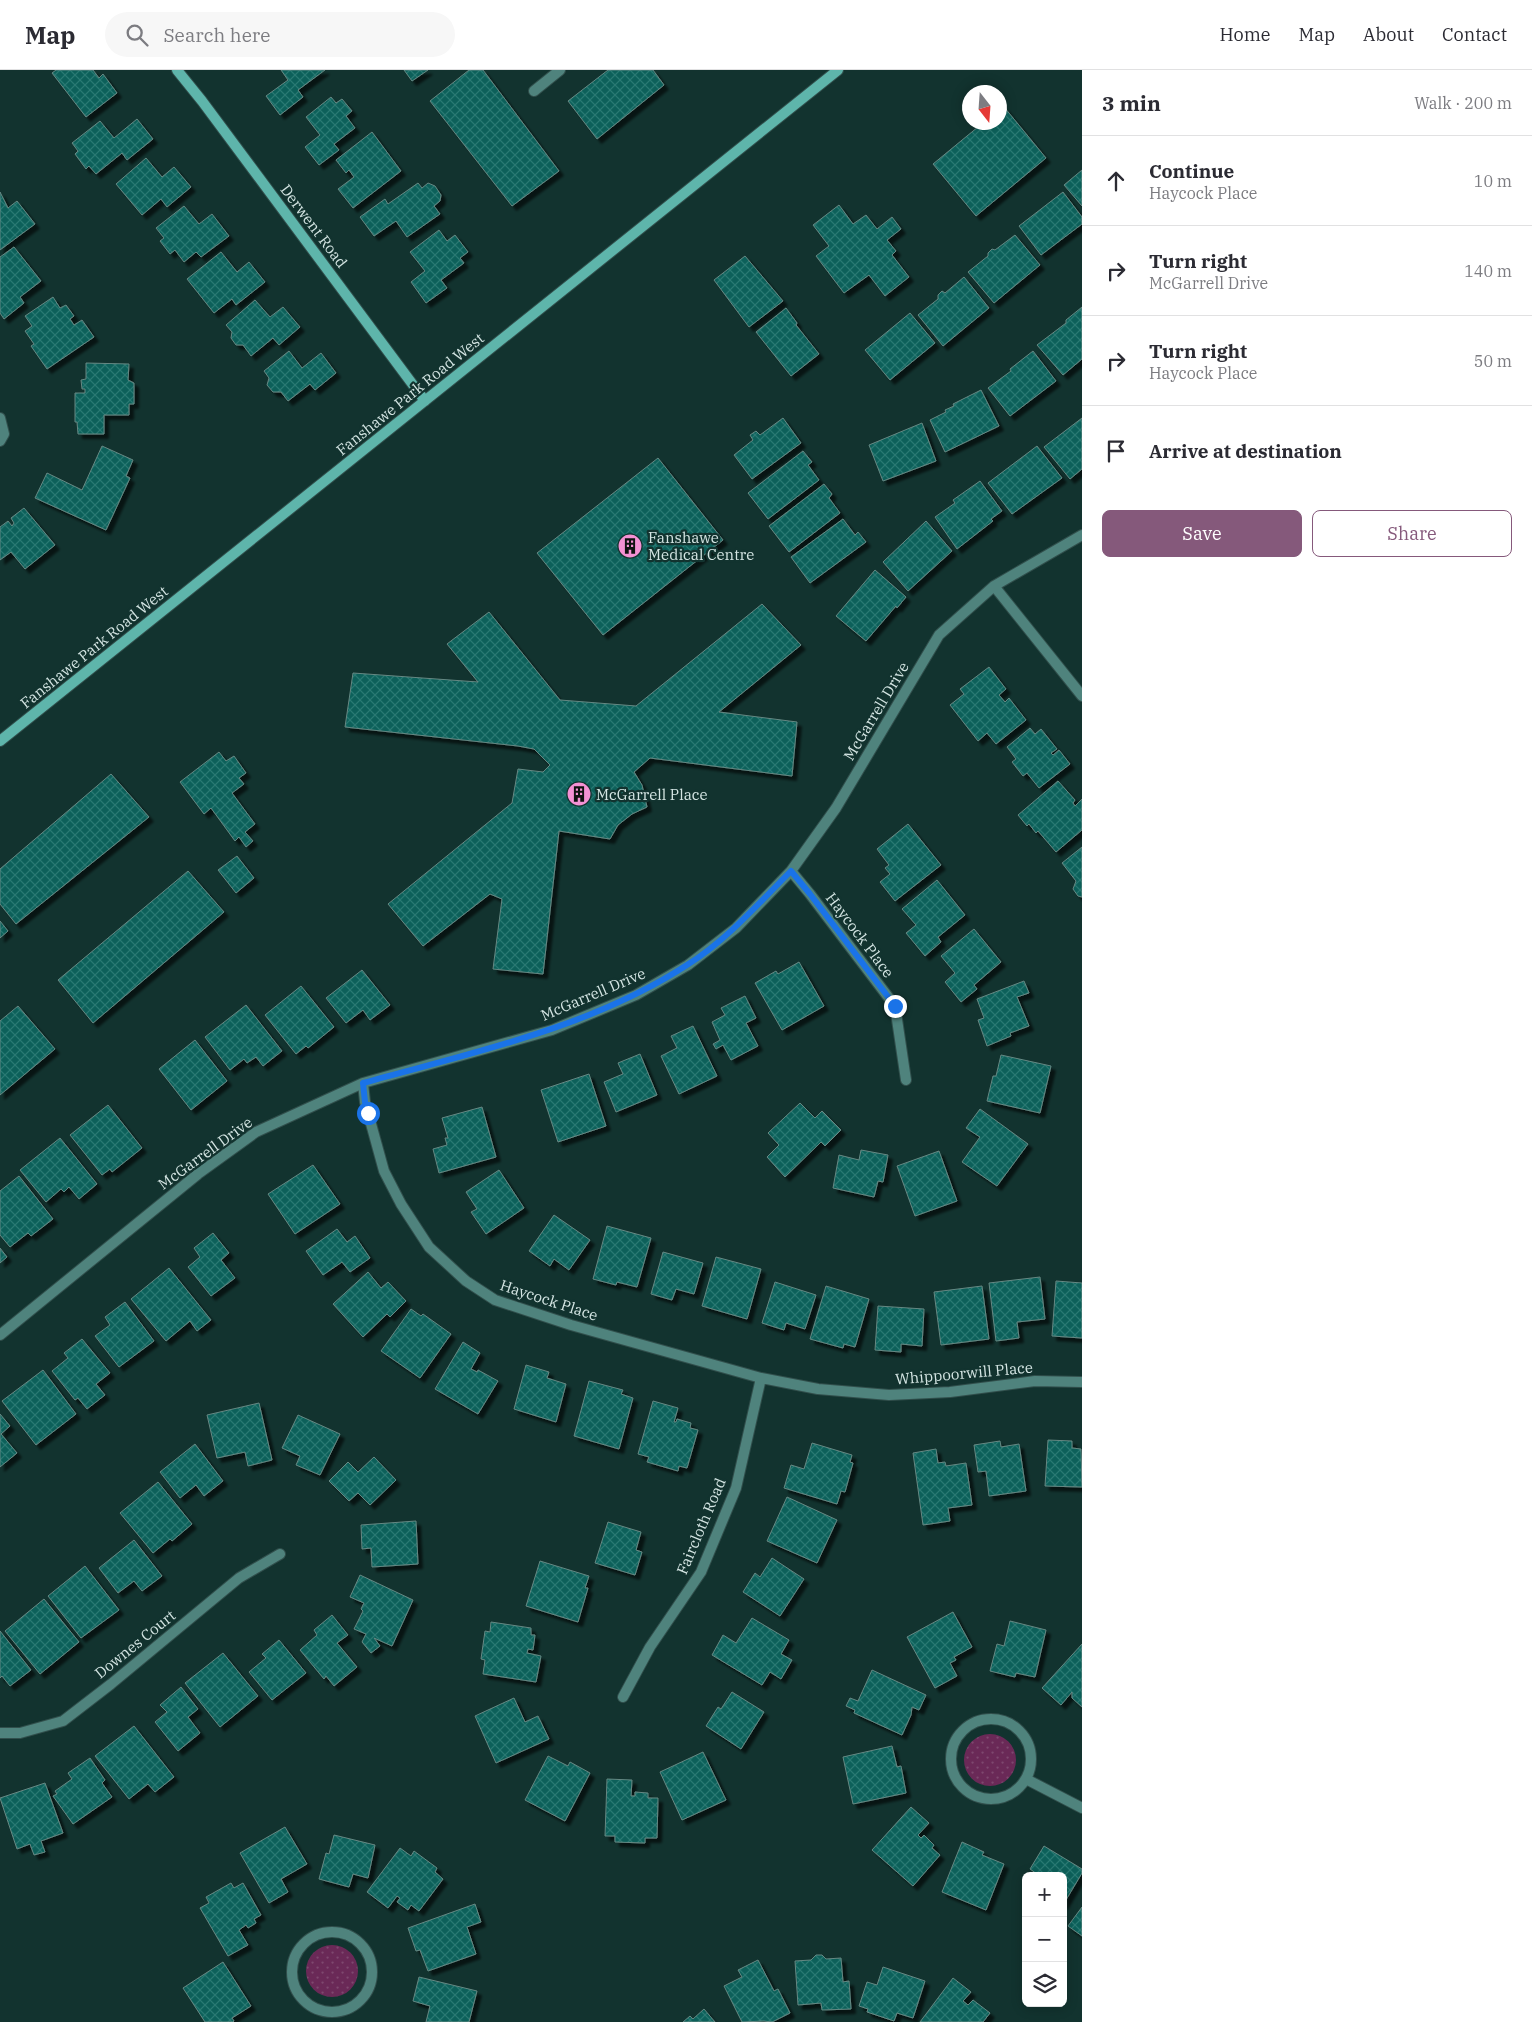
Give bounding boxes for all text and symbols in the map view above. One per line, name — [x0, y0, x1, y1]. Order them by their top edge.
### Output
search box — [105, 12, 455, 57]
text: Map — [25, 19, 75, 51]
icon: search — [123, 21, 151, 49]
text: Search here — [163, 23, 270, 47]
text: Home — [1219, 23, 1271, 46]
text: Map — [1299, 23, 1335, 46]
text: About — [1363, 23, 1414, 46]
text: Contact — [1442, 23, 1507, 46]
north arrow — [962, 85, 1007, 130]
text: 3 min — [1102, 89, 1161, 117]
text: Walk · 200 m — [1414, 93, 1512, 113]
text: Continue — [1149, 159, 1234, 183]
icon: ahead — [1102, 167, 1130, 195]
text: 10 m — [1474, 171, 1512, 191]
street label: Derwent Road — [276, 181, 352, 271]
text: Haycock Place — [1149, 183, 1257, 203]
text: Turn right — [1149, 249, 1247, 273]
icon: right — [1102, 257, 1130, 285]
text: 140 m — [1464, 261, 1512, 281]
text: McGarrell Drive — [1149, 273, 1268, 293]
street label: Fanshawe Park Road West — [332, 329, 488, 459]
text: Turn right — [1149, 339, 1247, 363]
icon: right — [1102, 347, 1130, 375]
text: 50 m — [1474, 351, 1512, 371]
text: Haycock Place — [1149, 363, 1257, 383]
icon: arrive — [1102, 437, 1130, 465]
text: Arrive at destination — [1149, 439, 1342, 463]
button: Save — [1102, 510, 1302, 557]
button: Share — [1312, 510, 1512, 557]
place label: Fanshawe Medical Centre — [648, 528, 754, 564]
building icon: Fanshawe Medical Centre — [617, 533, 643, 559]
street label: Fanshawe Park Road West — [16, 582, 172, 712]
street label: McGarrell Drive — [839, 658, 913, 764]
building icon: McGarrell Place — [566, 781, 592, 807]
place label: McGarrell Place — [596, 785, 707, 804]
street label: Haycock Place — [822, 889, 898, 981]
street label: McGarrell Drive — [538, 963, 648, 1025]
route end — [884, 995, 907, 1018]
route start — [357, 1102, 380, 1125]
street label: McGarrell Drive — [154, 1112, 256, 1194]
street label: Haycock Place — [498, 1275, 600, 1325]
street label: Whippoorwill Place — [894, 1358, 1034, 1388]
street label: Faircloth Road — [672, 1475, 730, 1577]
street label: Downes Court — [91, 1606, 179, 1682]
map controls — [1022, 1872, 1067, 2007]
button: + — [1022, 1872, 1067, 1917]
button: − — [1022, 1917, 1067, 1962]
button: layers — [1022, 1962, 1067, 2007]

